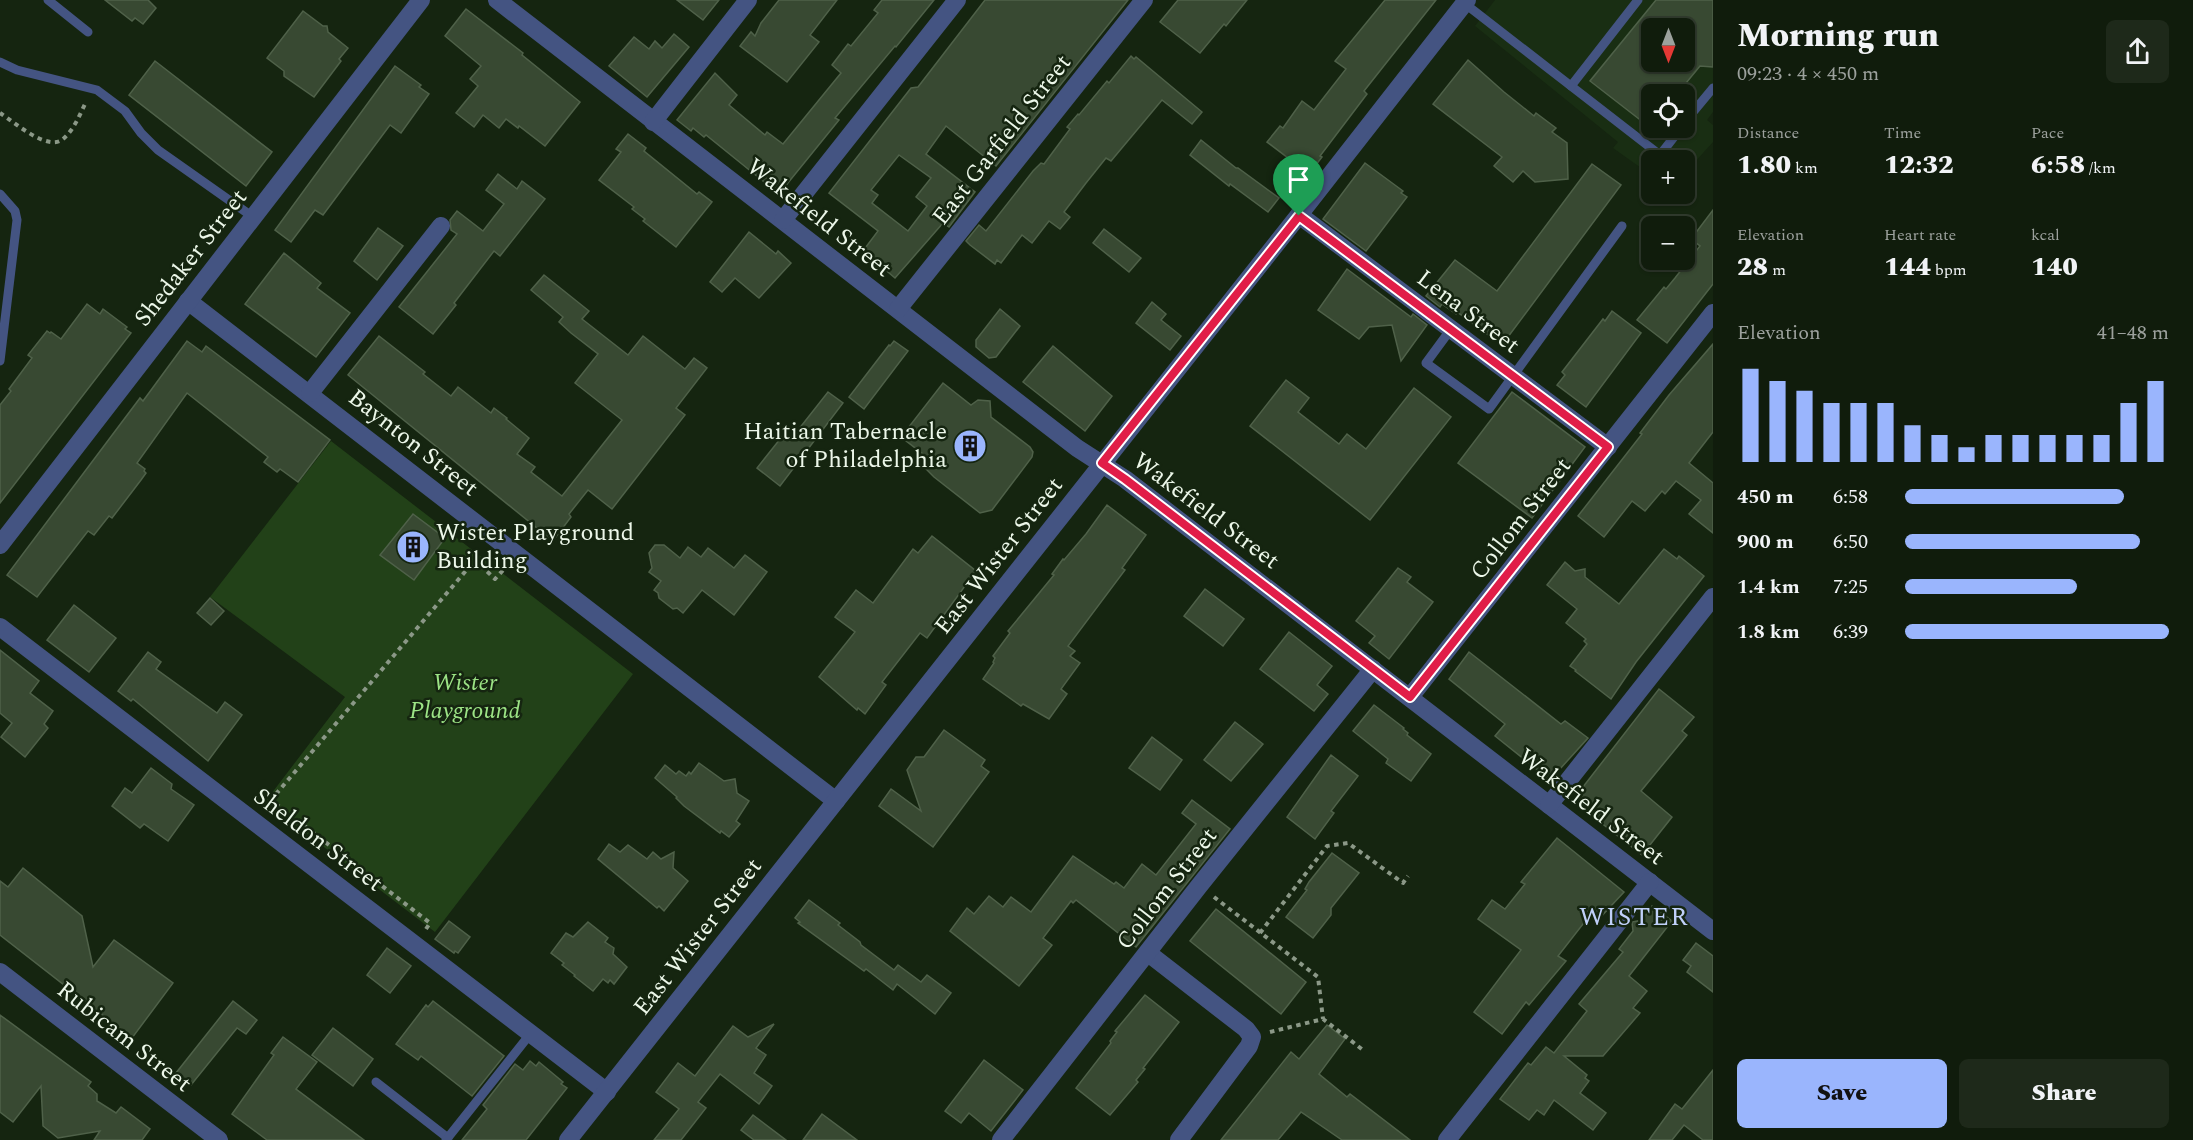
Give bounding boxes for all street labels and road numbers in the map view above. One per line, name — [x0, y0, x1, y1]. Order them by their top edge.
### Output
street label: East Garfield Street — [924, 47, 1080, 233]
street label: Wakefield Street — [739, 150, 899, 286]
street label: Shedaker Street — [126, 181, 256, 335]
street label: Lena Street — [1409, 261, 1527, 363]
street label: Baynton Street — [340, 380, 486, 506]
street label: Wakefield Street — [1125, 444, 1287, 578]
street label: Collom Street — [1462, 450, 1580, 588]
street label: East Wister Street — [926, 469, 1072, 643]
street label: Wakefield Street — [1510, 740, 1672, 874]
street label: Sheldon Street — [245, 779, 391, 901]
street label: Collom Street — [1108, 820, 1226, 958]
street label: East Wister Street — [625, 850, 771, 1024]
street label: Rubicam Street — [49, 973, 199, 1101]

